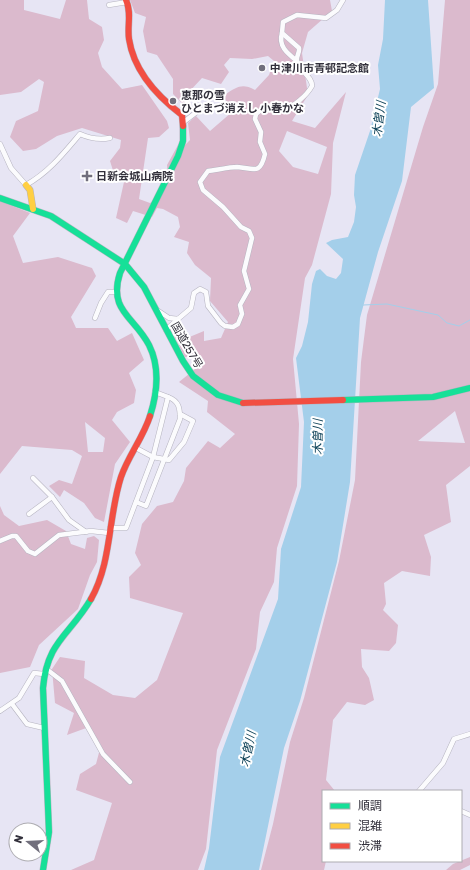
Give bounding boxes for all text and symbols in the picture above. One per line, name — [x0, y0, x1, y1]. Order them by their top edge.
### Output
place label: 中津川市青邨記念館 — [270, 62, 369, 75]
marker: 中津川市青邨記念館 — [257, 63, 267, 73]
place label: 恵那の雪 ひとまづ消えし 小春かな — [181, 89, 304, 115]
marker: 恵那の雪 ひとまづ消えし 小春かな — [168, 96, 178, 106]
water label: 木曽川 — [370, 98, 388, 138]
marker: 日新会城山病院 — [81, 170, 93, 182]
place label: 日新会城山病院 — [96, 170, 173, 183]
street label: 国道257号 — [168, 320, 205, 371]
water label: 木曽川 — [311, 417, 325, 455]
water label: 木曽川 — [237, 728, 259, 768]
legend — [322, 790, 462, 862]
text: 順調 — [358, 799, 382, 813]
text: 混雑 — [358, 819, 382, 833]
north arrow — [8, 822, 48, 862]
text: N — [12, 833, 26, 845]
text: 渋滞 — [358, 839, 382, 853]

